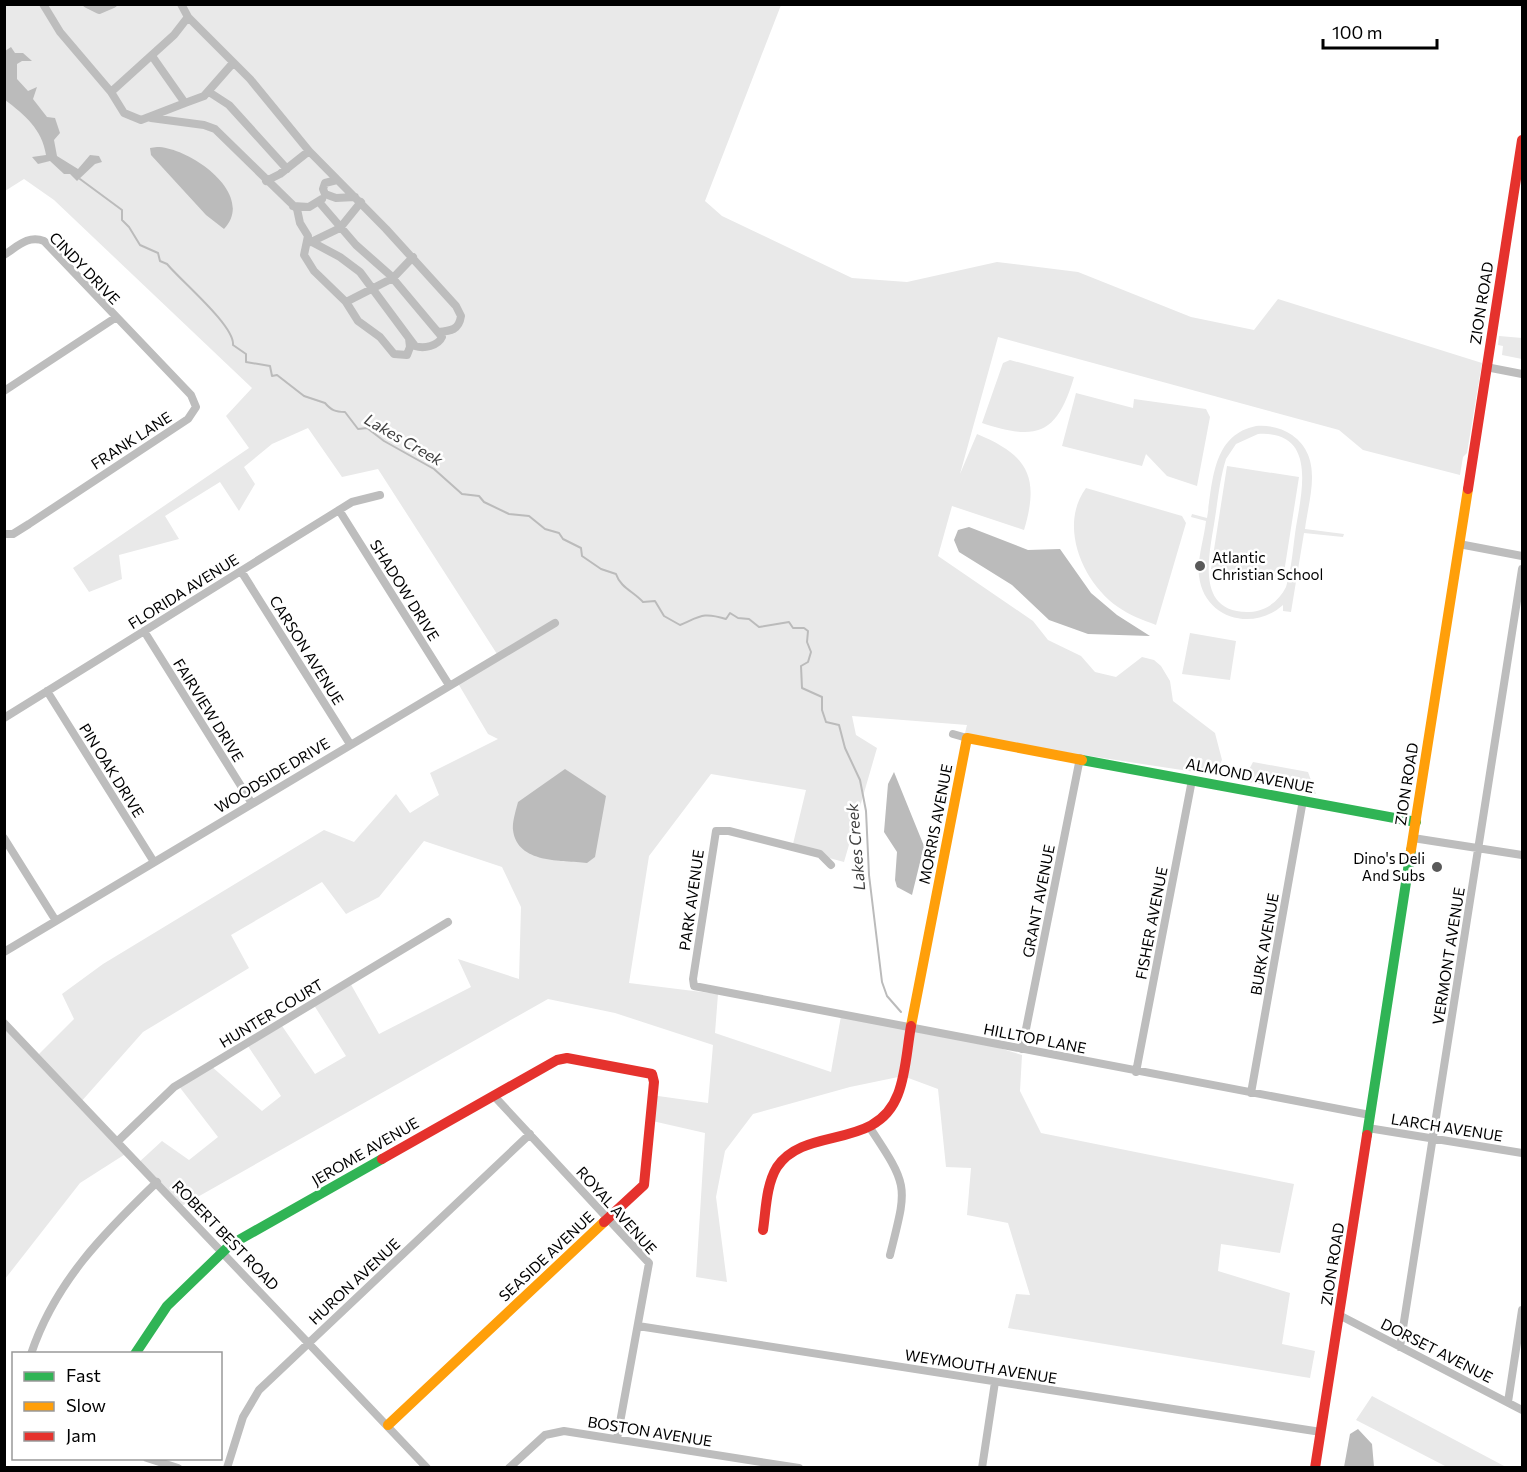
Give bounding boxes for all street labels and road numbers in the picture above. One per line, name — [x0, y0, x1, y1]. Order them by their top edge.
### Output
street label: CINDY DRIVE — [46, 228, 124, 308]
street label: ZION ROAD — [1466, 260, 1496, 346]
street label: FRANK LANE — [87, 407, 175, 473]
street label: SHADOW DRIVE — [367, 536, 443, 644]
street label: FLORIDA AVENUE — [124, 550, 242, 632]
street label: CARSON AVENUE — [266, 592, 348, 708]
street label: FAIRVIEW DRIVE — [170, 655, 248, 765]
street label: PIN OAK DRIVE — [76, 720, 148, 820]
street label: WOODSIDE DRIVE — [211, 734, 333, 816]
street label: ZION ROAD — [1391, 741, 1421, 827]
street label: ALMOND AVENUE — [1184, 754, 1316, 796]
street label: MORRIS AVENUE — [915, 762, 955, 886]
street label: GRANT AVENUE — [1018, 843, 1058, 959]
street label: PARK AVENUE — [675, 848, 707, 952]
street label: FISHER AVENUE — [1131, 865, 1171, 981]
street label: VERMONT AVENUE — [1428, 886, 1468, 1026]
street label: BURK AVENUE — [1246, 892, 1282, 996]
street label: HUNTER COURT — [216, 975, 326, 1051]
street label: HILLTOP LANE — [982, 1019, 1088, 1057]
street label: LARCH AVENUE — [1390, 1109, 1504, 1145]
street label: JEROME AVENUE — [308, 1113, 422, 1189]
street label: ROYAL AVENUE — [573, 1163, 661, 1257]
street label: ROBERT BEST ROAD — [169, 1176, 283, 1294]
street label: SEASIDE AVENUE — [495, 1207, 597, 1305]
street label: ZION ROAD — [1317, 1221, 1347, 1307]
street label: HURON AVENUE — [305, 1234, 403, 1328]
street label: DORSET AVENUE — [1378, 1314, 1496, 1386]
street label: WEYMOUTH AVENUE — [904, 1345, 1058, 1387]
street label: BOSTON AVENUE — [586, 1412, 714, 1450]

